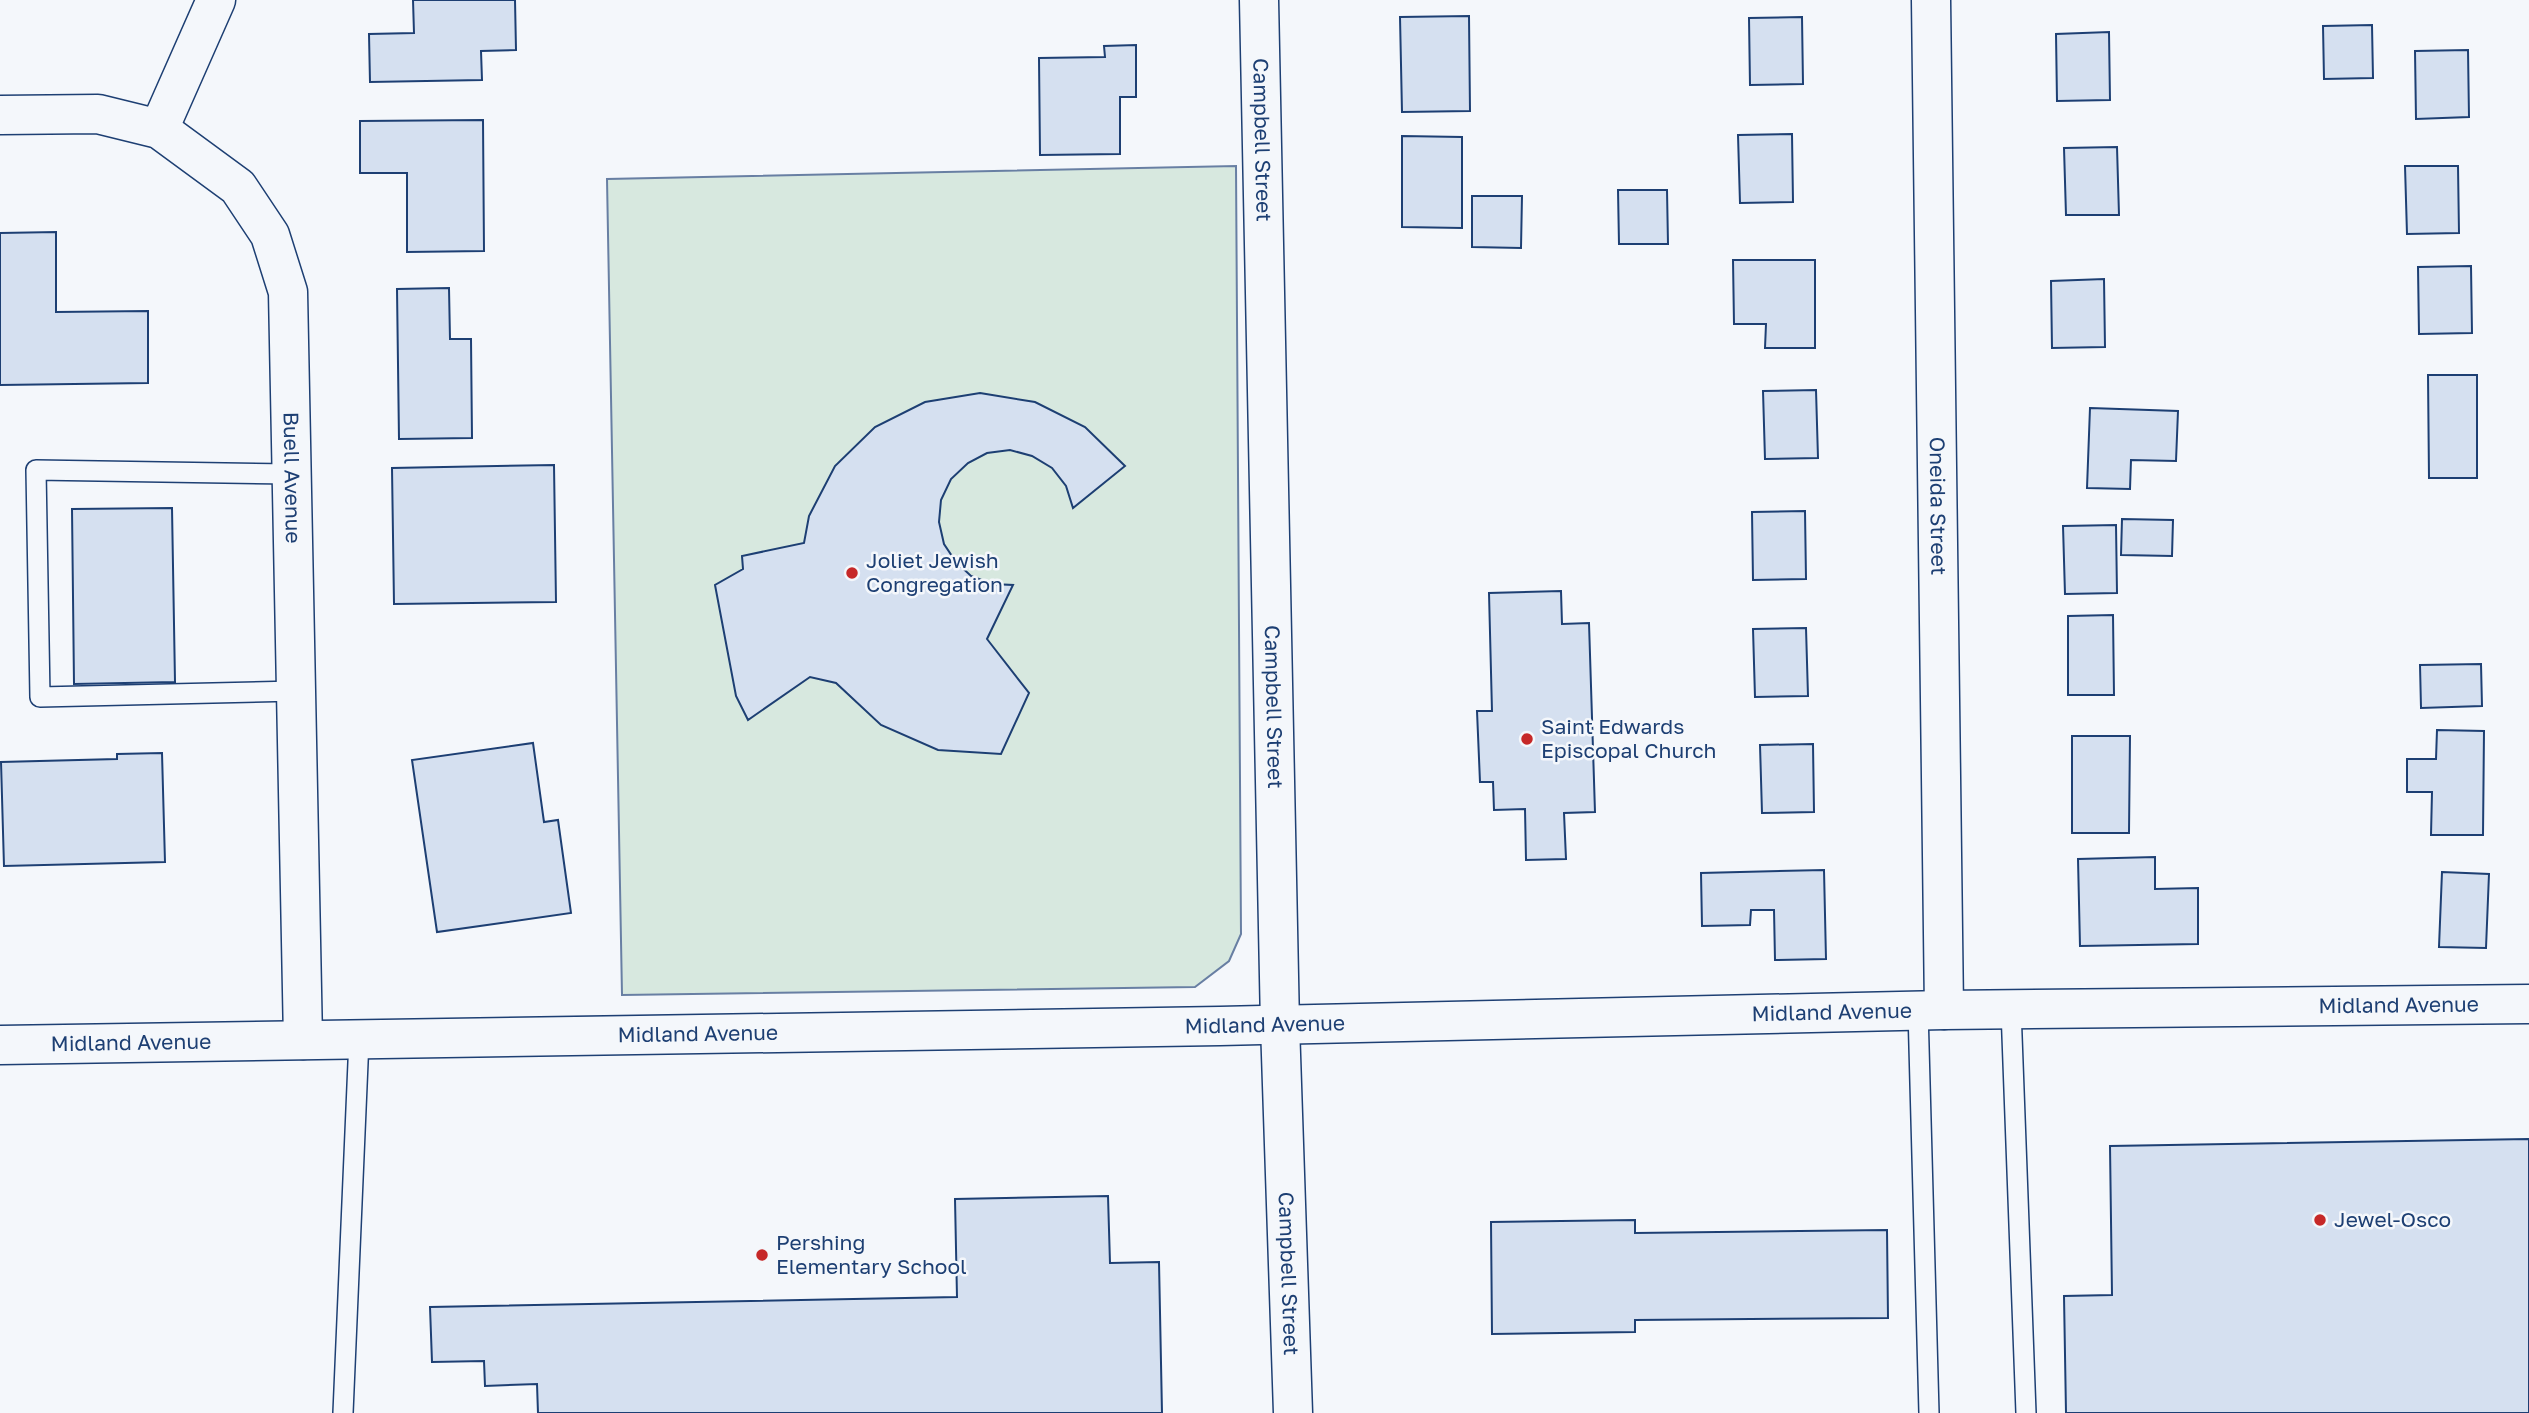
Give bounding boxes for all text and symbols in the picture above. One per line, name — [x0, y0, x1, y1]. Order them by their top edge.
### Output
street label: Campbell Street — [1248, 58, 1278, 222]
street label: Buell Avenue — [278, 411, 307, 544]
street label: Oneida Street — [1925, 437, 1952, 575]
place label: Joliet Jewish Congregation — [866, 547, 1003, 597]
marker: Joliet Jewish Congregation — [844, 565, 860, 581]
street label: Campbell Street — [1260, 625, 1289, 789]
place label: Saint Edwards Episcopal Church — [1541, 713, 1717, 763]
marker: Saint Edwards Episcopal Church — [1519, 731, 1535, 747]
street label: Midland Avenue — [2318, 991, 2479, 1018]
street label: Midland Avenue — [1751, 997, 1912, 1026]
street label: Midland Avenue — [1184, 1009, 1345, 1039]
street label: Midland Avenue — [617, 1019, 778, 1047]
street label: Midland Avenue — [51, 1028, 211, 1056]
street label: Campbell Street — [1274, 1191, 1305, 1356]
place label: Jewel-Osco — [2334, 1206, 2451, 1232]
marker: Jewel-Osco — [2312, 1212, 2328, 1228]
place label: Pershing Elementary School — [776, 1229, 967, 1279]
marker: Pershing Elementary School — [754, 1247, 770, 1263]

